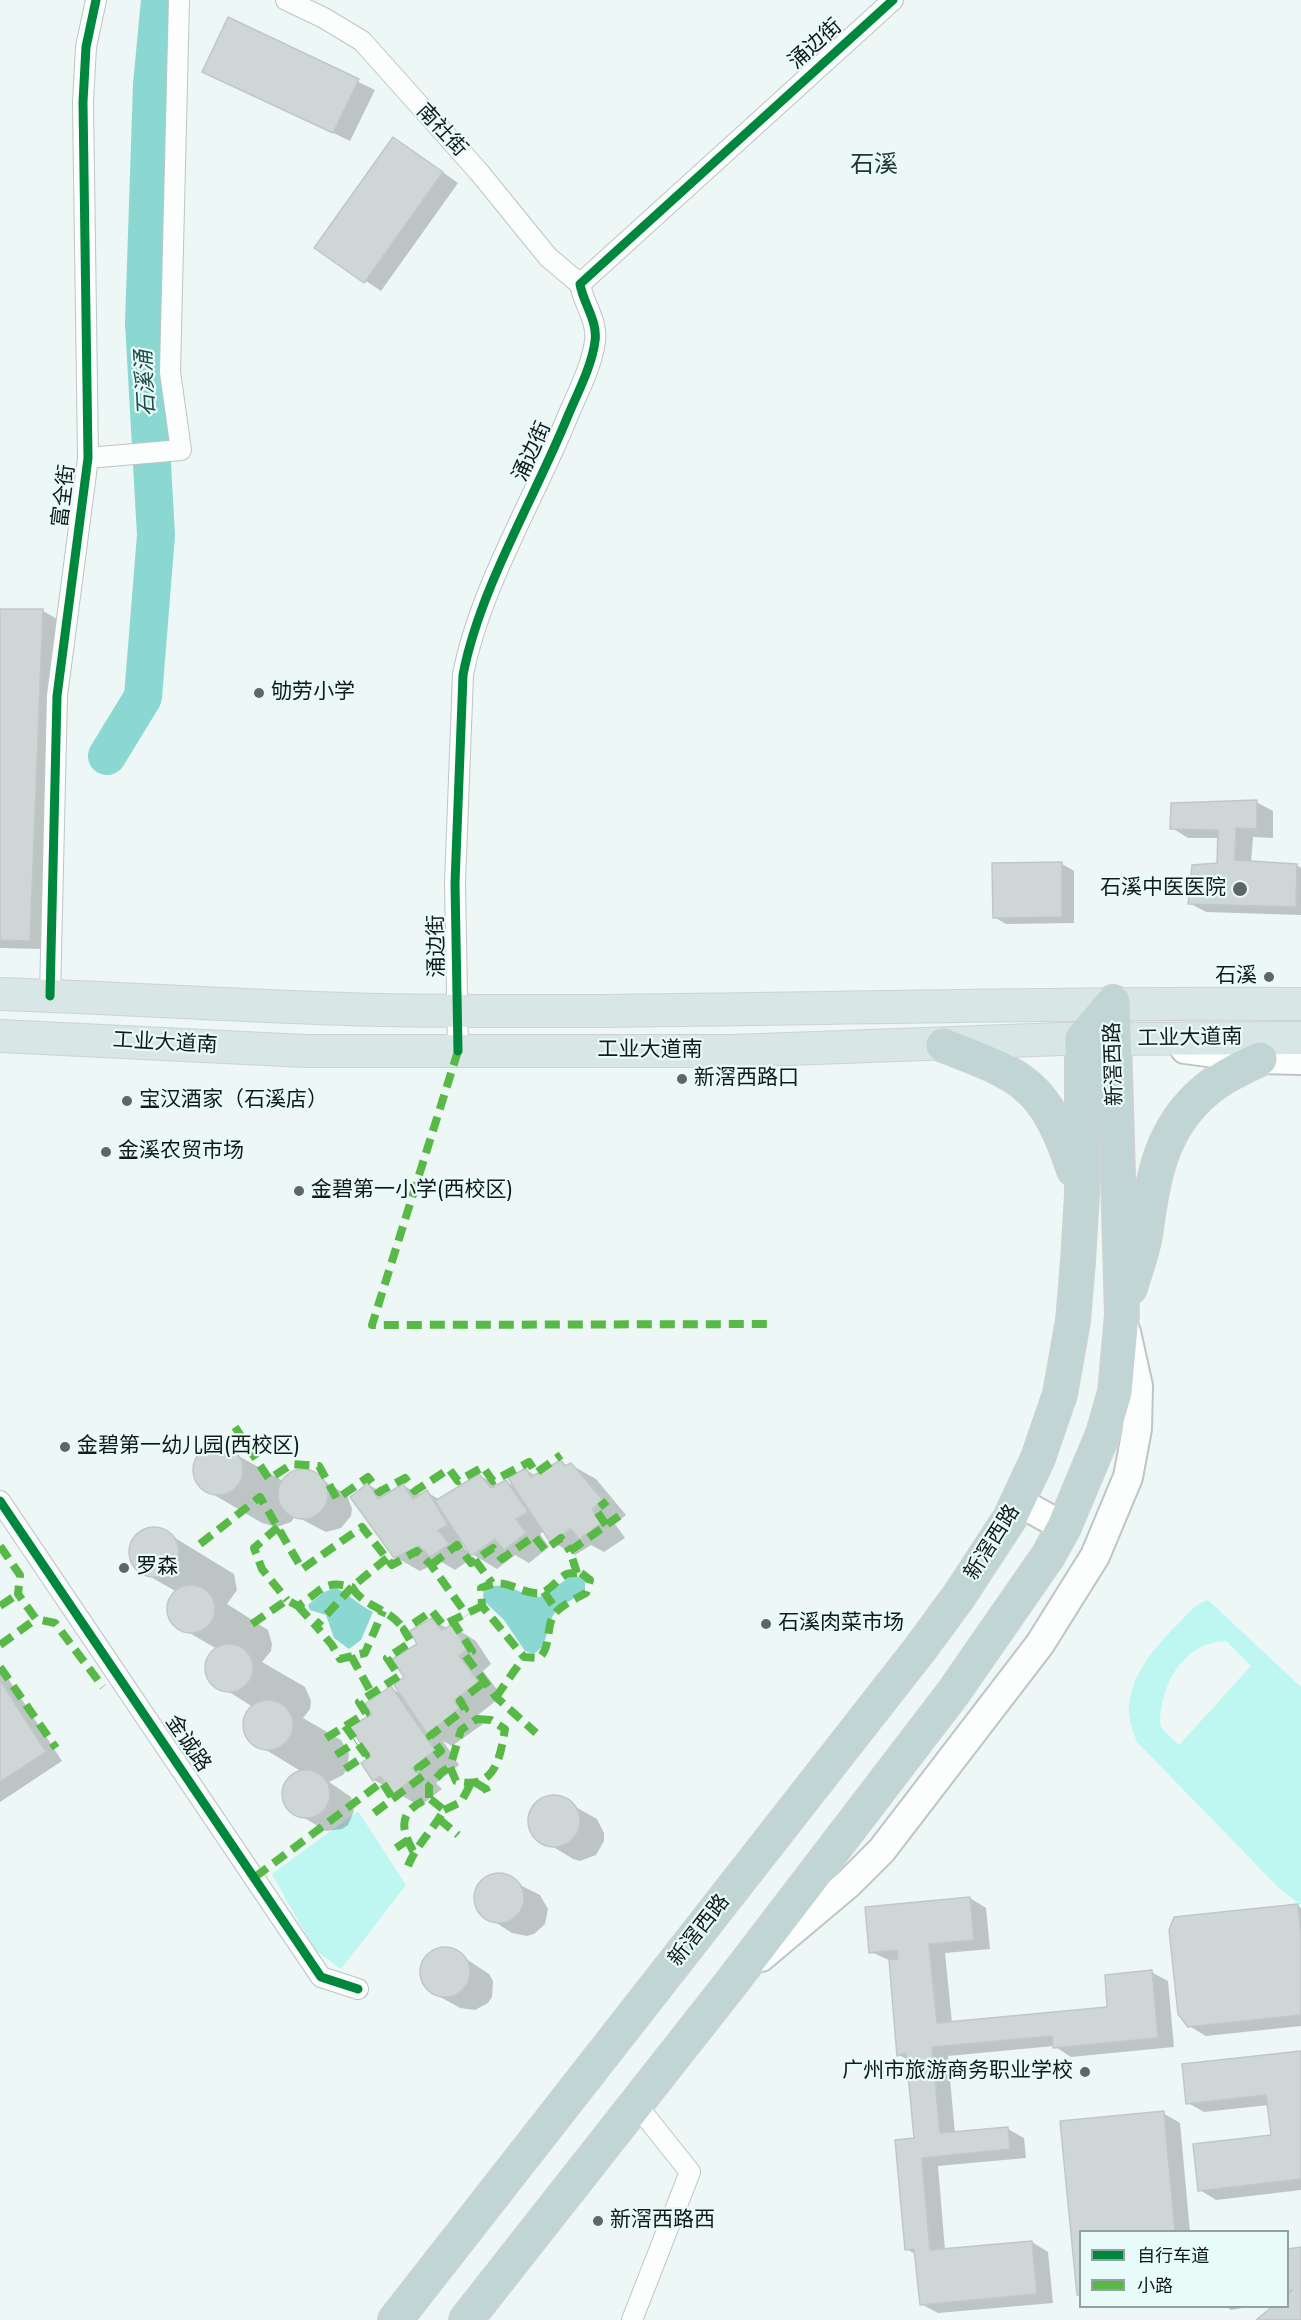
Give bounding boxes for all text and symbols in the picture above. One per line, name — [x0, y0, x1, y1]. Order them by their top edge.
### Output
street label: 涌边街 — [784, 15, 848, 75]
street label: 南社街 — [410, 99, 472, 163]
district label: 石溪 — [850, 152, 898, 180]
water label: 石溪涌 — [132, 349, 162, 417]
street label: 涌边街 — [509, 418, 557, 486]
street label: 富全街 — [49, 463, 81, 529]
place label: 劬劳小学 — [271, 680, 355, 706]
marker: 劬劳小学 — [252, 686, 266, 700]
place label: 石溪中医医院 — [1100, 876, 1226, 902]
marker: 石溪中医医院 — [1231, 880, 1249, 898]
street label: 涌边街 — [425, 914, 451, 978]
place label: 石溪 — [1215, 964, 1257, 990]
marker: 石溪 — [1262, 970, 1276, 984]
street label: 新滘西路 — [1101, 1022, 1129, 1106]
street label: 工业大道南 — [1137, 1025, 1243, 1053]
street label: 工业大道南 — [112, 1029, 218, 1059]
street label: 工业大道南 — [598, 1038, 702, 1064]
place label: 新滘西路口 — [694, 1066, 799, 1092]
marker: 新滘西路口 — [675, 1072, 689, 1086]
place label: 宝汉酒家（石溪店） — [139, 1088, 328, 1114]
marker: 宝汉酒家（石溪店） — [120, 1094, 134, 1108]
place label: 金溪农贸市场 — [118, 1139, 244, 1165]
marker: 金溪农贸市场 — [99, 1145, 113, 1159]
place label: 金碧第一小学(西校区) — [311, 1178, 513, 1204]
marker: 金碧第一小学(西校区) — [292, 1184, 306, 1198]
place label: 金碧第一幼儿园(西校区) — [77, 1434, 300, 1460]
marker: 金碧第一幼儿园(西校区) — [58, 1440, 72, 1454]
street label: 新滘西路 — [960, 1501, 1026, 1585]
place label: 罗森 — [136, 1555, 178, 1581]
marker: 罗森 — [117, 1561, 131, 1575]
place label: 石溪肉菜市场 — [778, 1611, 904, 1637]
marker: 石溪肉菜市场 — [759, 1617, 773, 1631]
street label: 金诚路 — [159, 1711, 215, 1777]
street label: 新滘西路 — [664, 1890, 736, 1972]
place label: 广州市旅游商务职业学校 — [842, 2059, 1073, 2085]
marker: 广州市旅游商务职业学校 — [1078, 2065, 1092, 2079]
place label: 新滘西路西 — [610, 2208, 715, 2234]
marker: 新滘西路西 — [591, 2214, 605, 2228]
legend — [1079, 2230, 1289, 2308]
text: 自行车道 — [1137, 2243, 1209, 2269]
text: 小路 — [1137, 2273, 1173, 2299]

